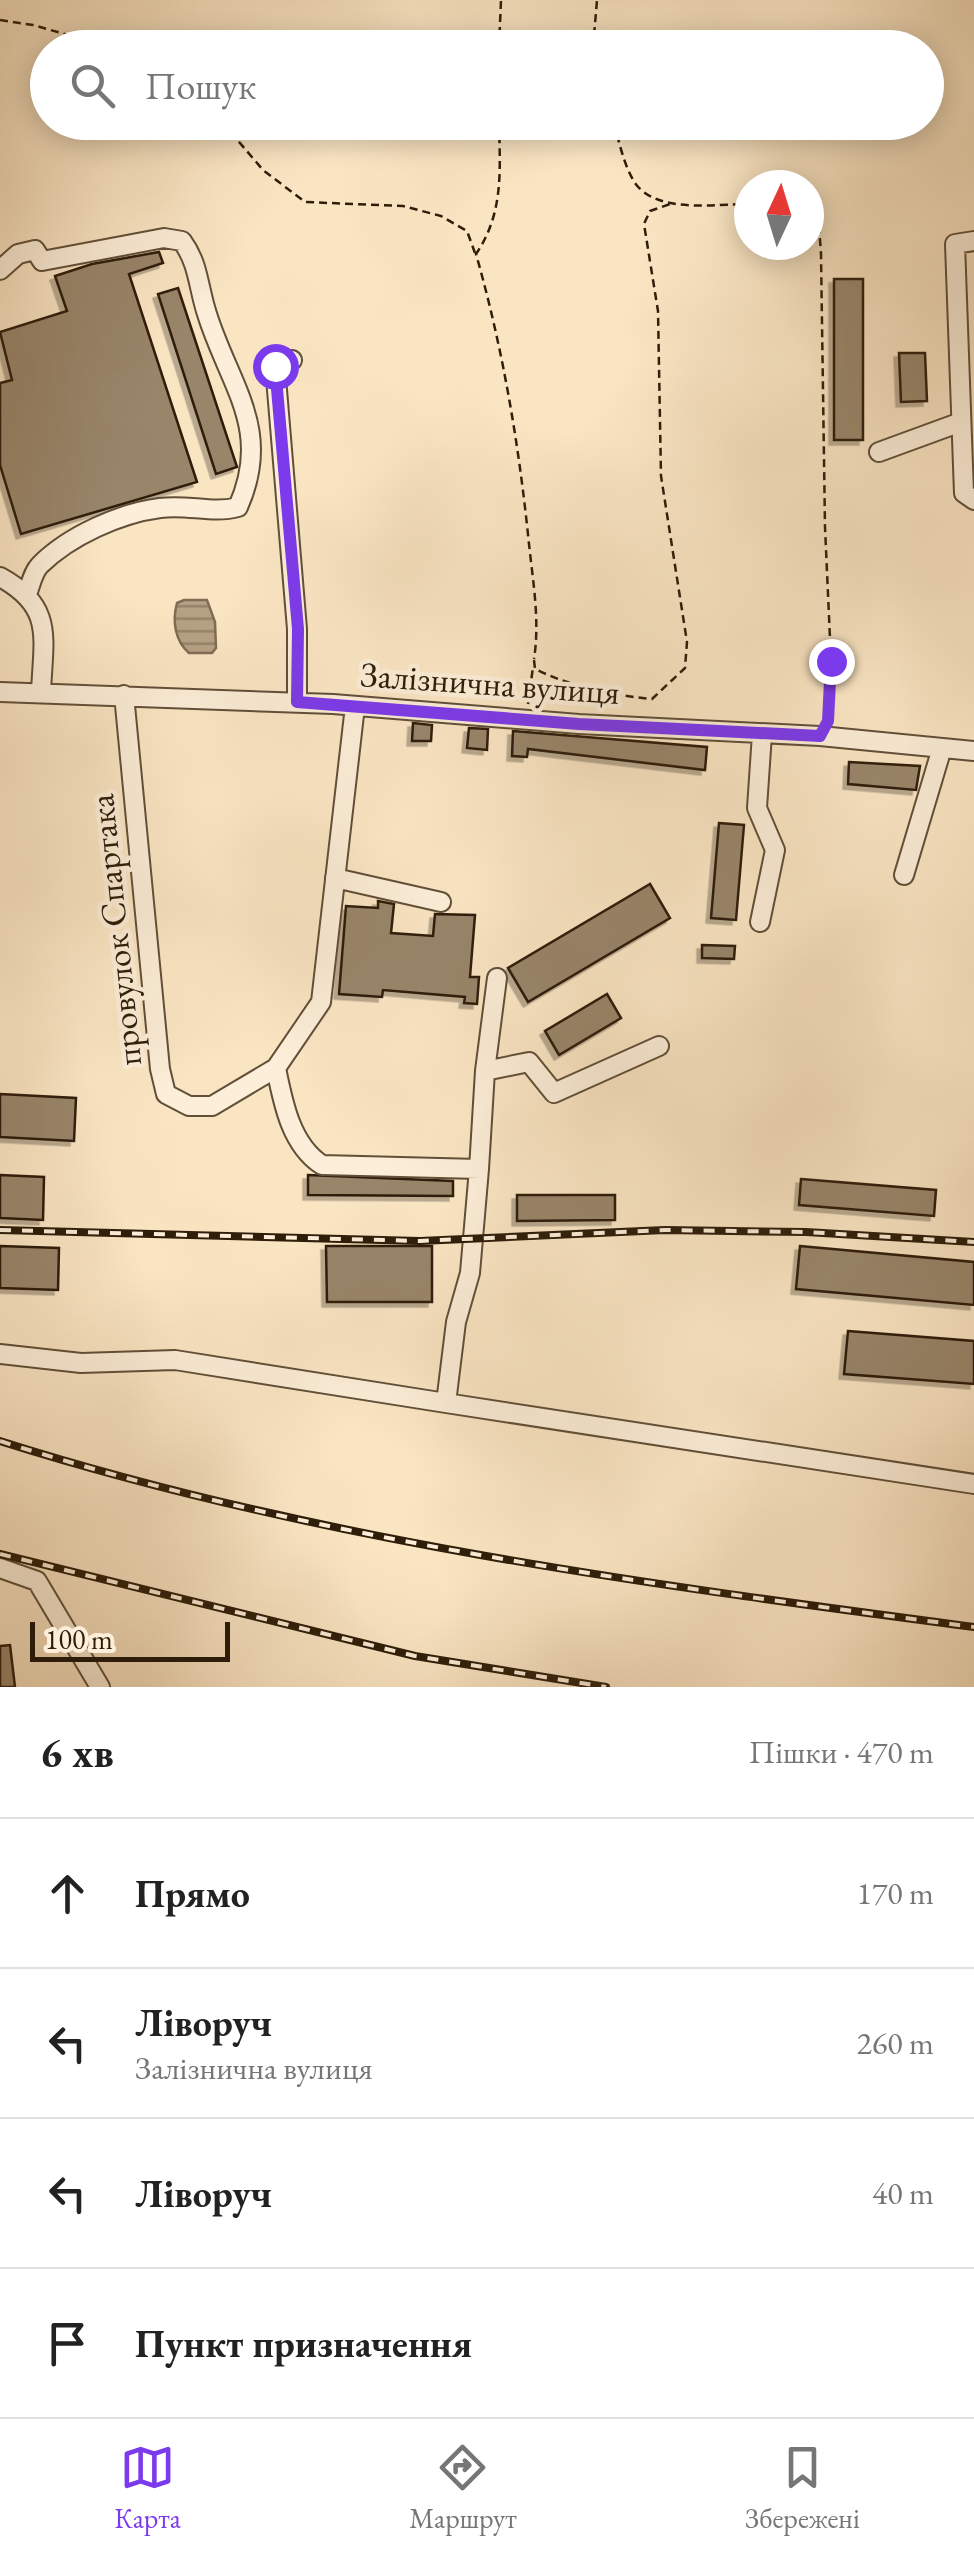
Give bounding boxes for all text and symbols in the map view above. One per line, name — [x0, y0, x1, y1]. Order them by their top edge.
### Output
search box — [30, 30, 944, 140]
icon: search — [65, 58, 120, 113]
text: Пошук — [145, 61, 256, 110]
north arrow — [734, 170, 824, 260]
route start — [253, 344, 299, 390]
route end — [809, 639, 855, 685]
street label: Залізнична вулиця — [359, 651, 621, 715]
street label: провулок Спартака — [78, 792, 152, 1068]
scale bar — [30, 1617, 230, 1662]
text: 100 m — [45, 1621, 113, 1657]
text: 6 хв — [40, 1725, 114, 1780]
text: Пішки · 470 m — [749, 1731, 934, 1773]
icon: ahead — [40, 1866, 95, 1921]
text: Прямо — [135, 1869, 250, 1918]
text: 170 m — [857, 1872, 934, 1914]
text: Ліворуч — [135, 1998, 272, 2047]
icon: left — [40, 2016, 95, 2071]
text: 260 m — [857, 2022, 934, 2064]
text: Залізнична вулиця — [135, 2047, 373, 2089]
icon: left — [40, 2166, 95, 2221]
text: Ліворуч — [135, 2169, 272, 2218]
text: 40 m — [872, 2172, 934, 2214]
icon: arrive — [40, 2316, 95, 2371]
text: Пункт призначення — [135, 2319, 472, 2368]
tab: Карта — [114, 2440, 181, 2536]
tab: Маршрут — [409, 2440, 517, 2536]
tab: Збережені — [745, 2440, 860, 2536]

